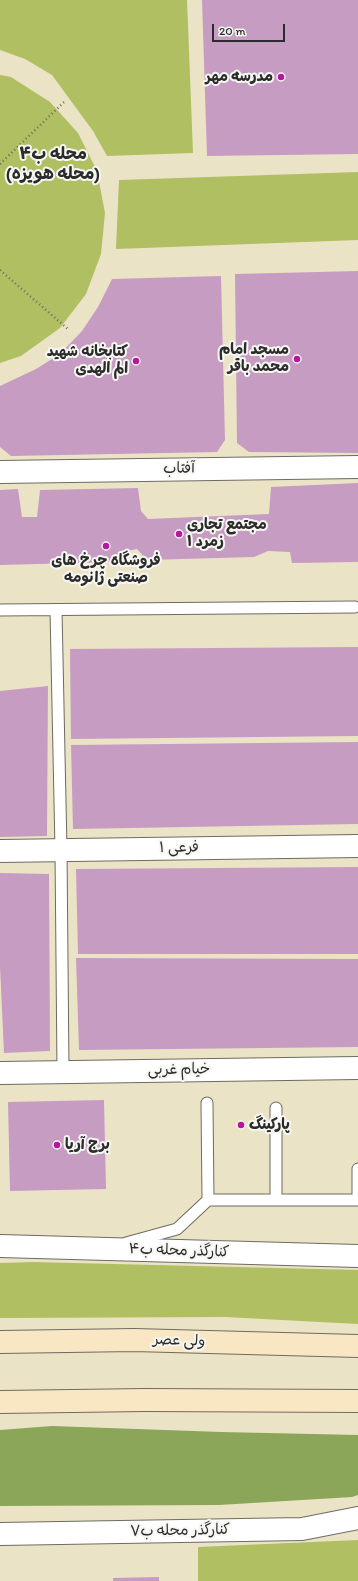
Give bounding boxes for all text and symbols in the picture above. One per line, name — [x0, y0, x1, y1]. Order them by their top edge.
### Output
scale bar — [214, 16, 287, 42]
text: 20 m — [219, 24, 246, 38]
place label: مدرسه مهر — [206, 68, 273, 86]
marker: مدرسه مهر — [276, 72, 286, 82]
district label: محله ب۴ (محله هویزه) — [6, 145, 100, 185]
place label: مسجد امام محمد باقر — [219, 341, 289, 376]
place label: کتابخانه شهید الم الهدی — [47, 343, 128, 378]
marker: مسجد امام محمد باقر — [292, 354, 302, 364]
marker: کتابخانه شهید الم الهدی — [131, 356, 141, 366]
street label: آفتاب — [163, 460, 195, 478]
place label: مجتمع تجاری زمرد ۱ — [187, 516, 267, 551]
marker: مجتمع تجاری زمرد ۱ — [174, 529, 184, 539]
marker: فروشگاه چرخ های صنعتی ژانومه — [101, 541, 111, 551]
place label: فروشگاه چرخ های صنعتی ژانومه — [51, 552, 161, 587]
street label: فرعی ۱ — [159, 839, 199, 857]
street label: خیام غربی — [148, 1060, 210, 1080]
place label: پارکینگ — [249, 1116, 290, 1134]
marker: پارکینگ — [236, 1120, 246, 1130]
place label: برج آریا — [65, 1136, 110, 1154]
marker: برج آریا — [52, 1140, 62, 1150]
street label: کنارگذر محله ب۴ — [128, 1240, 230, 1262]
street label: ولی عصر — [152, 1331, 206, 1351]
street label: کنارگذر محله ب۷ — [130, 1521, 230, 1541]

